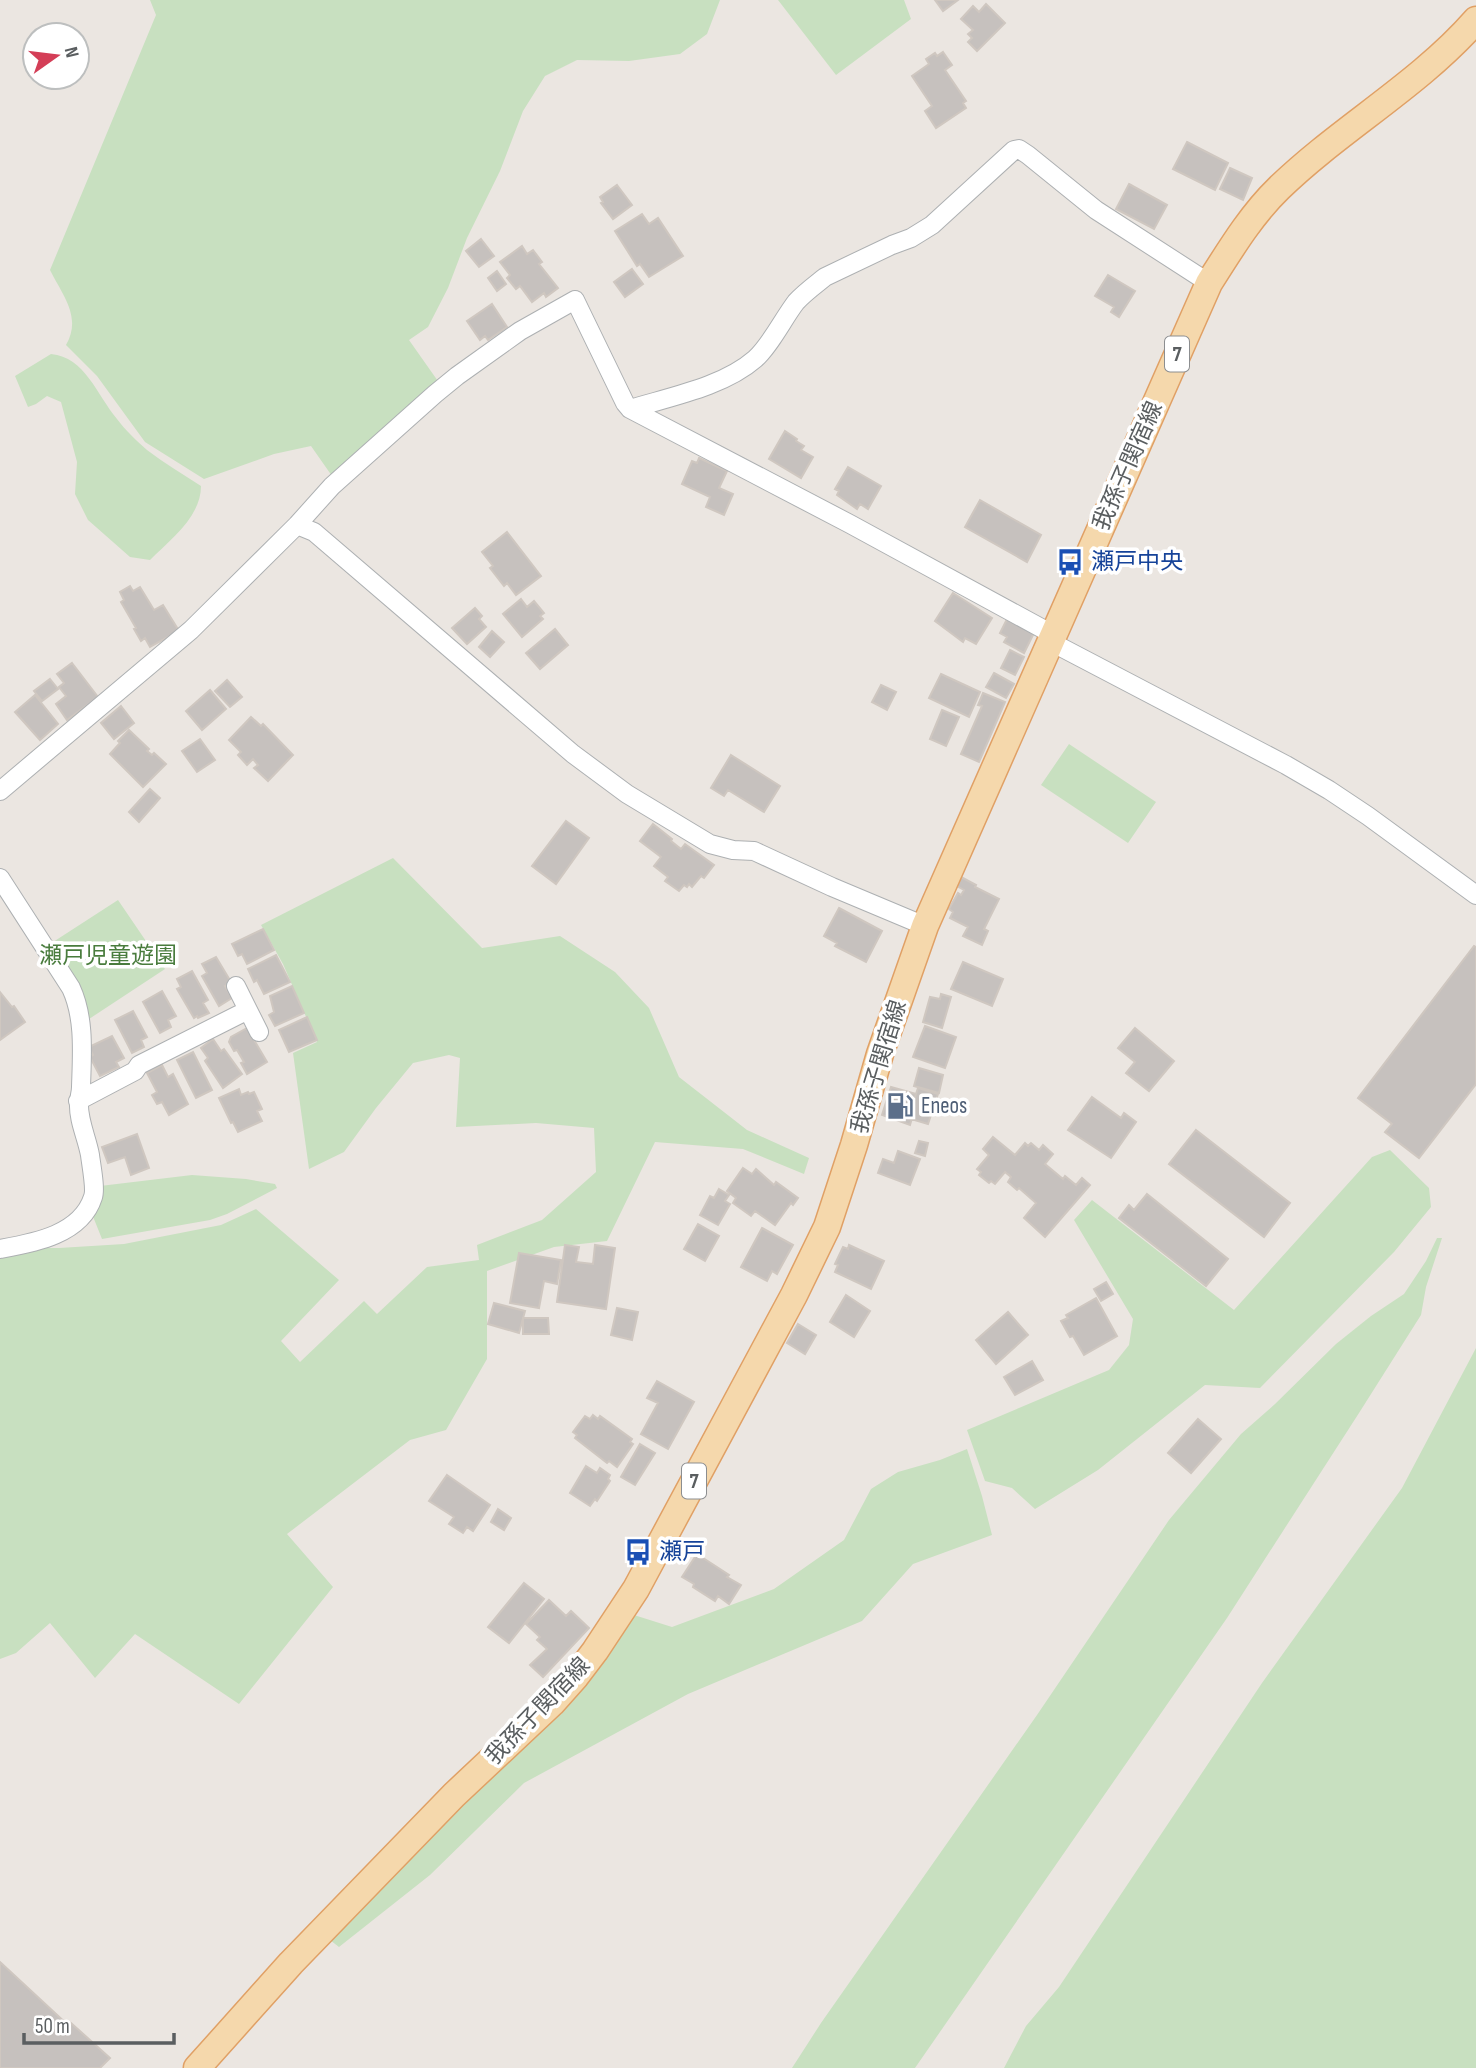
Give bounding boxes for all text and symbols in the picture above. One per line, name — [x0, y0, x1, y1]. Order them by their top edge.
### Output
north arrow — [21, 21, 91, 91]
text: N — [59, 45, 83, 60]
road number: 7 — [1165, 336, 1189, 372]
street label: 我孫子関宿線 — [1087, 397, 1169, 535]
bus stop icon: 瀬戸中央 — [1055, 547, 1085, 577]
place label: 瀬戸中央 — [1091, 548, 1183, 576]
park label: 瀬戸児童遊園 — [39, 942, 177, 970]
street label: 我孫子関宿線 — [845, 997, 913, 1137]
fuel station icon: Eneos — [885, 1091, 915, 1121]
place label: Eneos — [921, 1092, 967, 1120]
road number: 7 — [682, 1464, 706, 1498]
bus stop icon: 瀬戸 — [623, 1537, 653, 1567]
place label: 瀬戸 — [659, 1538, 705, 1566]
street label: 我孫子関宿線 — [480, 1652, 596, 1770]
scale bar — [24, 2002, 175, 2046]
text: 50 m — [35, 2014, 70, 2039]

